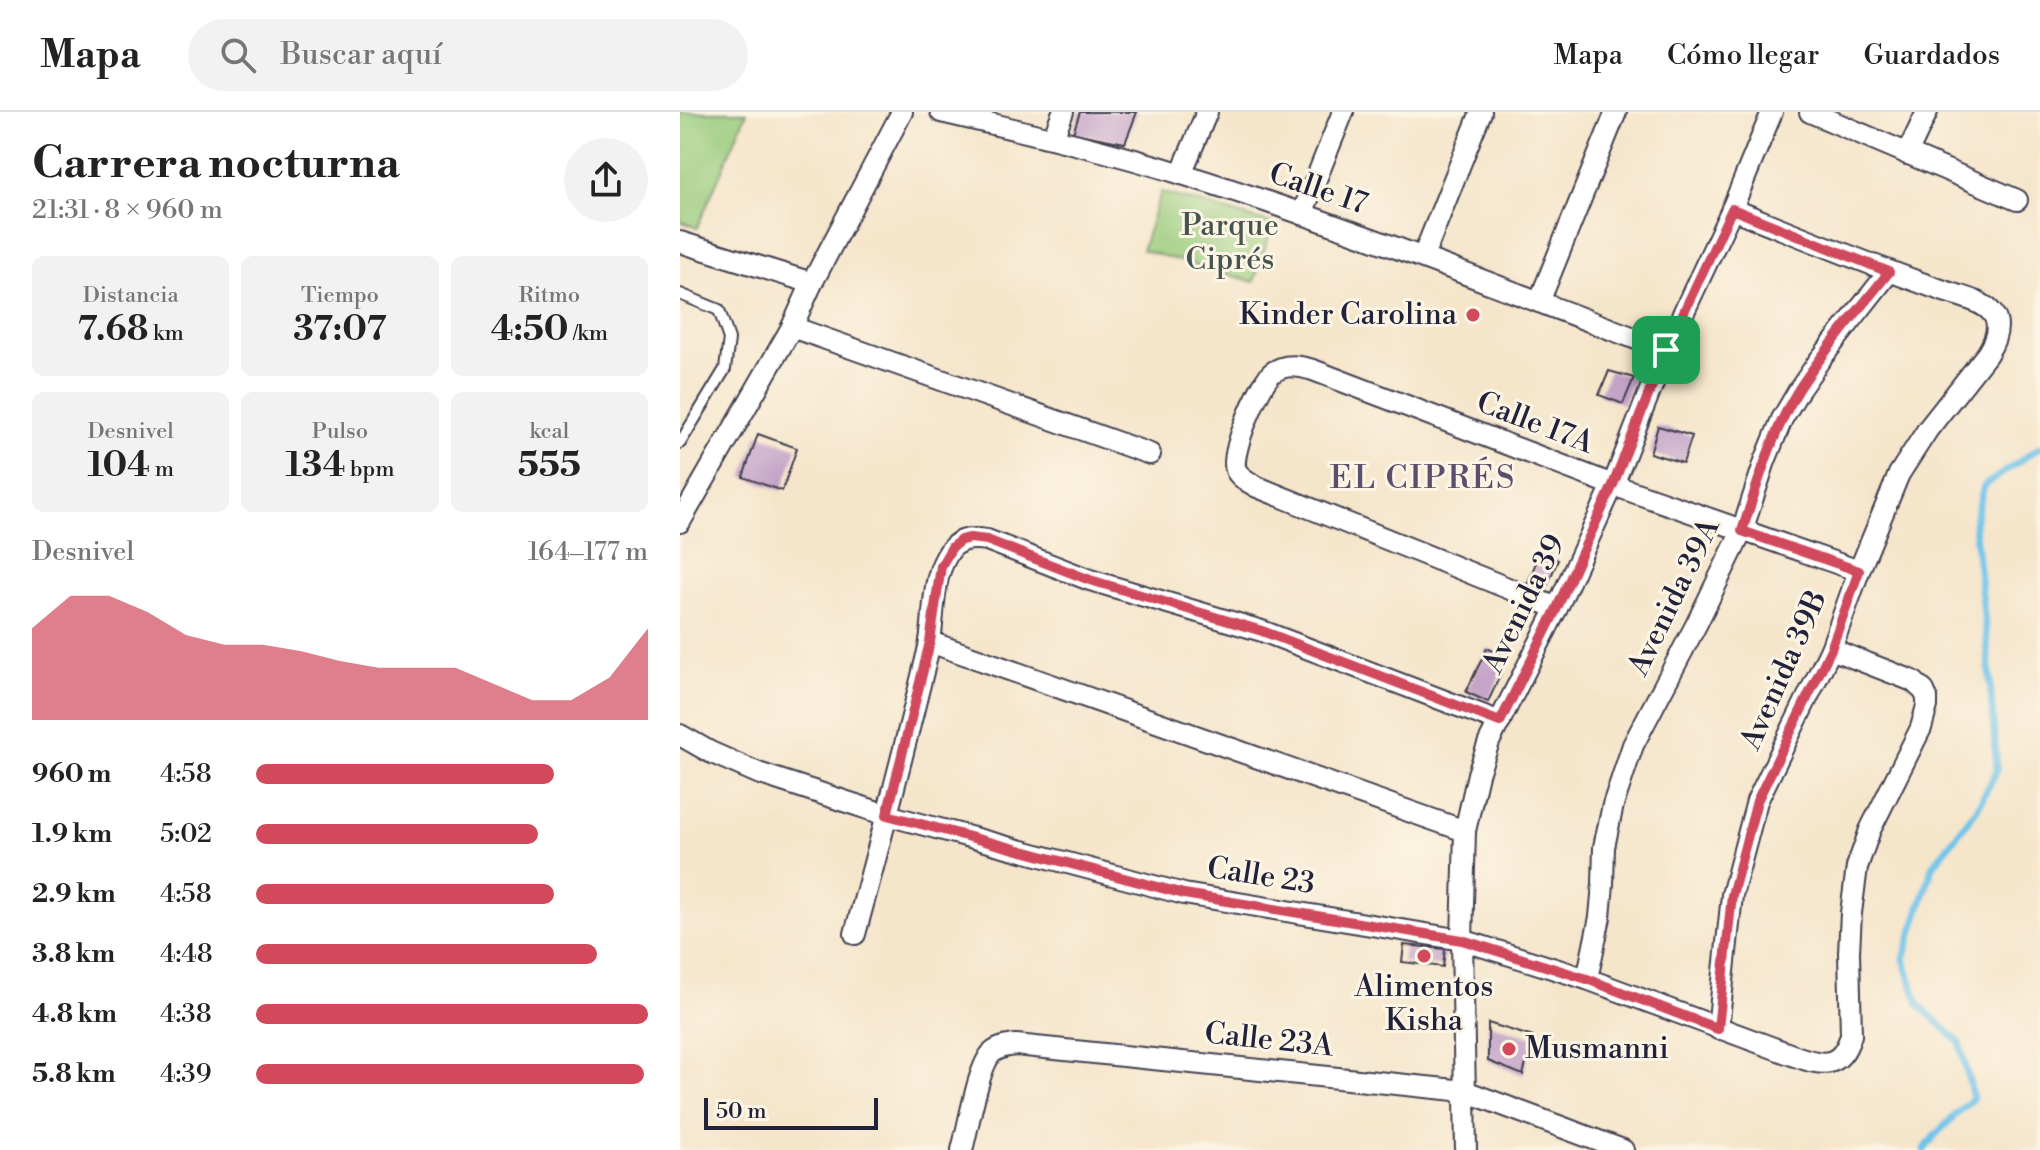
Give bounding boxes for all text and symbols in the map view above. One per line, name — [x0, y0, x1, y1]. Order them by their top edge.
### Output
search box — [188, 19, 748, 91]
text: Mapa — [40, 32, 140, 79]
icon: search — [216, 33, 260, 77]
text: Buscar aquí — [280, 36, 442, 74]
text: Mapa — [1554, 38, 1623, 73]
text: Cómo llegar — [1667, 38, 1819, 73]
text: Guardados — [1863, 38, 2000, 73]
text: Carrera nocturna — [32, 136, 400, 191]
button: share — [564, 138, 648, 222]
street label: Calle 17 — [1264, 155, 1372, 223]
text: 21:31 · 8 × 960 m — [32, 194, 223, 226]
park label: Parque Ciprés — [1181, 207, 1279, 279]
text: Distancia — [83, 282, 179, 309]
text: Tiempo — [301, 282, 379, 309]
text: Ritmo — [519, 282, 580, 309]
place label: Kinder Carolina — [1239, 296, 1458, 334]
marker: Kinder Carolina — [1464, 306, 1482, 324]
text: 7.68 — [78, 309, 148, 351]
text: 37:07 — [293, 309, 387, 351]
text: 4:50 — [491, 309, 569, 351]
pin — [1632, 316, 1700, 384]
text: km — [148, 320, 184, 347]
text: /km — [569, 320, 608, 347]
icon: arrive — [1644, 328, 1688, 372]
street label: Calle 17A — [1471, 383, 1600, 463]
text: Desnivel — [87, 418, 174, 445]
text: Pulso — [312, 418, 368, 445]
text: kcal — [529, 418, 569, 445]
text: 104 — [87, 445, 150, 487]
text: 134 — [285, 445, 346, 487]
text: 555 — [518, 445, 581, 487]
text: m — [150, 456, 174, 483]
text: bpm — [346, 456, 395, 483]
district label: EL CIPRÉS — [1330, 456, 1516, 498]
street label: Avenida 39A — [1619, 511, 1729, 683]
street label: Avenida 39 — [1474, 528, 1574, 680]
text: Desnivel — [32, 536, 134, 568]
text: 164–177 m — [528, 536, 648, 568]
street label: Avenida 39B — [1732, 584, 1836, 757]
text: 960 m — [32, 758, 111, 790]
text: 4:58 — [160, 758, 212, 790]
text: 1.9 km — [32, 818, 112, 850]
text: 5:02 — [160, 818, 212, 850]
street label: Calle 23 — [1204, 849, 1318, 903]
text: 2.9 km — [32, 878, 116, 910]
text: 4:58 — [160, 878, 212, 910]
text: 3.8 km — [32, 938, 115, 970]
text: 4:48 — [160, 938, 213, 970]
marker: Alimentos Kisha — [1415, 947, 1433, 965]
place label: Alimentos Kisha — [1354, 968, 1493, 1040]
text: 4.8 km — [32, 998, 117, 1030]
text: 4:38 — [160, 998, 212, 1030]
street label: Calle 23A — [1203, 1014, 1337, 1066]
place label: Musmanni — [1525, 1030, 1669, 1068]
marker: Musmanni — [1500, 1040, 1518, 1058]
text: 5.8 km — [32, 1058, 116, 1090]
text: 4:39 — [160, 1058, 211, 1090]
scale bar — [704, 1094, 878, 1130]
text: 50 m — [716, 1098, 767, 1125]

